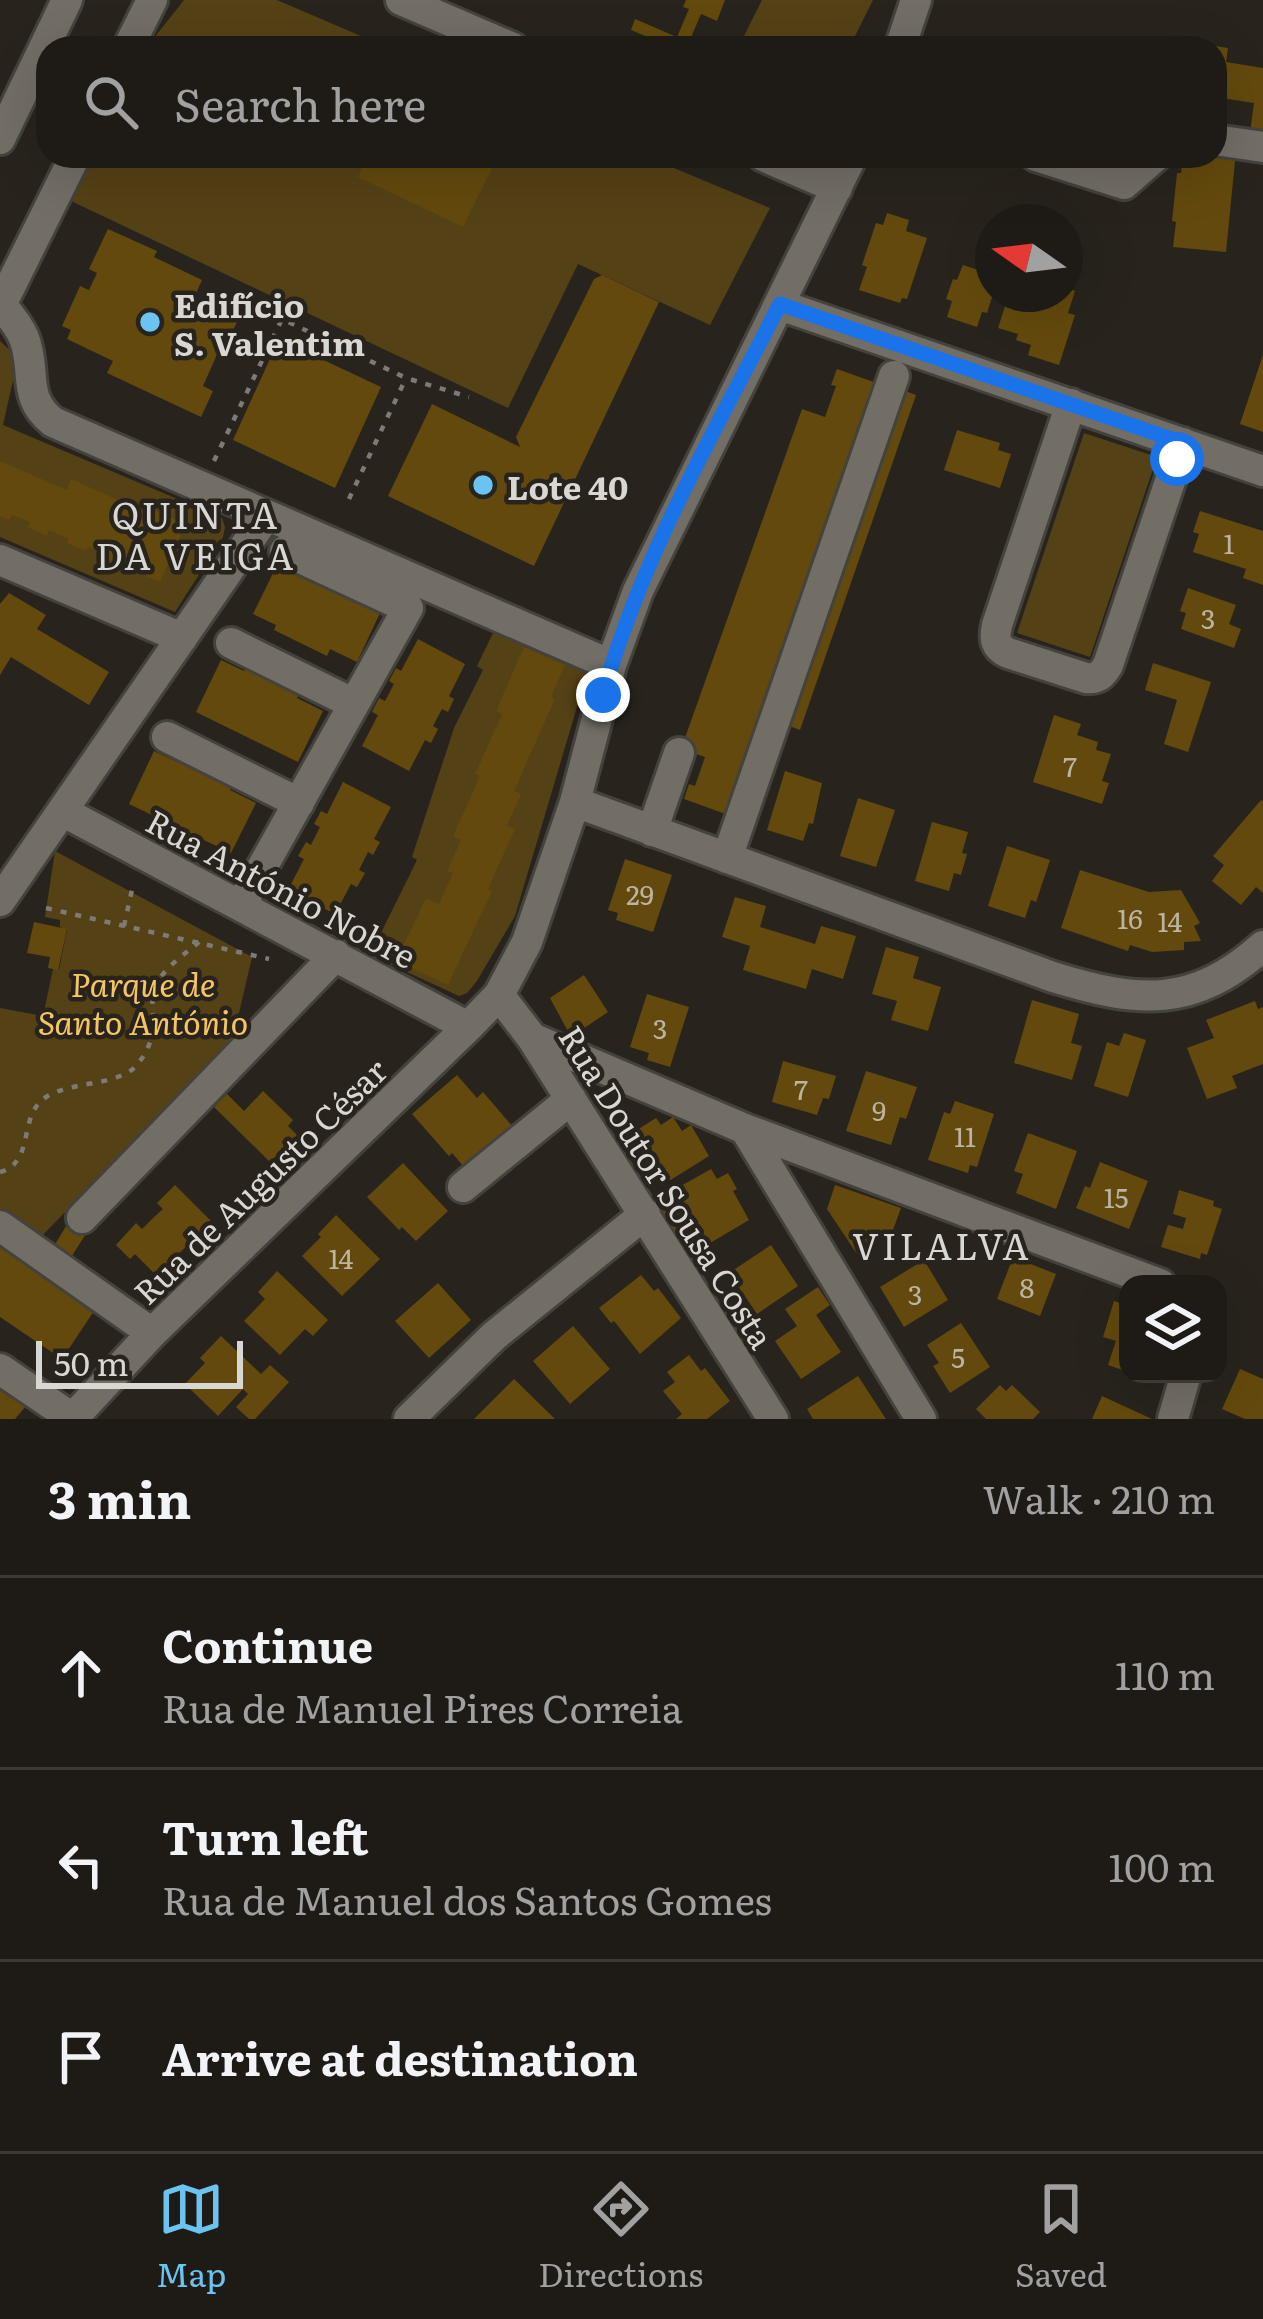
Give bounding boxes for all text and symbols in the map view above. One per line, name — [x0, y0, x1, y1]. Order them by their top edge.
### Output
search box — [36, 36, 1227, 168]
icon: search — [78, 69, 144, 135]
text: Search here — [174, 69, 426, 136]
north arrow — [975, 204, 1083, 312]
place label: Edifício S. Valentim — [174, 279, 365, 366]
marker: Edifício S. Valentim — [137, 309, 163, 335]
route start — [1150, 432, 1204, 486]
place label: Lote 40 — [507, 461, 628, 510]
marker: Lote 40 — [470, 472, 496, 498]
district label: QUINTA DA VEIGA — [95, 487, 297, 581]
house number: 1 — [1224, 522, 1235, 562]
house number: 3 — [1201, 597, 1215, 637]
route end — [576, 668, 630, 722]
house number: 7 — [1063, 745, 1077, 785]
street label: Rua António Nobre — [138, 795, 426, 979]
house number: 29 — [626, 873, 654, 913]
house number: 16 — [1117, 897, 1143, 937]
house number: 14 — [1158, 900, 1183, 940]
park label: Parque de Santo António — [38, 958, 248, 1045]
house number: 3 — [653, 1007, 667, 1047]
street label: Rua Doutor Sousa Costa — [548, 1015, 788, 1357]
street label: Rua de Augusto César — [121, 1045, 397, 1314]
house number: 7 — [794, 1068, 808, 1108]
house number: 9 — [872, 1089, 886, 1129]
house number: 11 — [954, 1115, 976, 1155]
house number: 15 — [1104, 1176, 1128, 1216]
district label: VILALVA — [852, 1218, 1032, 1271]
house number: 14 — [329, 1237, 354, 1277]
house number: 8 — [1020, 1266, 1034, 1306]
house number: 3 — [908, 1273, 922, 1313]
map controls — [1119, 1275, 1227, 1383]
button: layers — [1119, 1275, 1227, 1383]
scale bar — [36, 1335, 243, 1388]
house number: 5 — [951, 1336, 965, 1376]
text: 50 m — [54, 1337, 128, 1386]
text: 3 min — [48, 1459, 192, 1535]
text: Walk · 210 m — [983, 1468, 1215, 1526]
text: Continue — [162, 1610, 373, 1677]
icon: ahead — [48, 1640, 114, 1706]
text: 110 m — [1115, 1644, 1215, 1702]
text: Rua de Manuel Pires Correia — [162, 1677, 683, 1735]
text: Turn left — [162, 1802, 369, 1869]
icon: left — [48, 1832, 114, 1898]
text: 100 m — [1108, 1836, 1215, 1894]
text: Rua de Manuel dos Santos Gomes — [162, 1869, 772, 1927]
text: Arrive at destination — [162, 2023, 638, 2090]
icon: arrive — [48, 2024, 114, 2090]
tab: Map — [156, 2176, 226, 2297]
tab: Directions — [538, 2176, 703, 2297]
tab: Saved — [1015, 2176, 1107, 2297]

